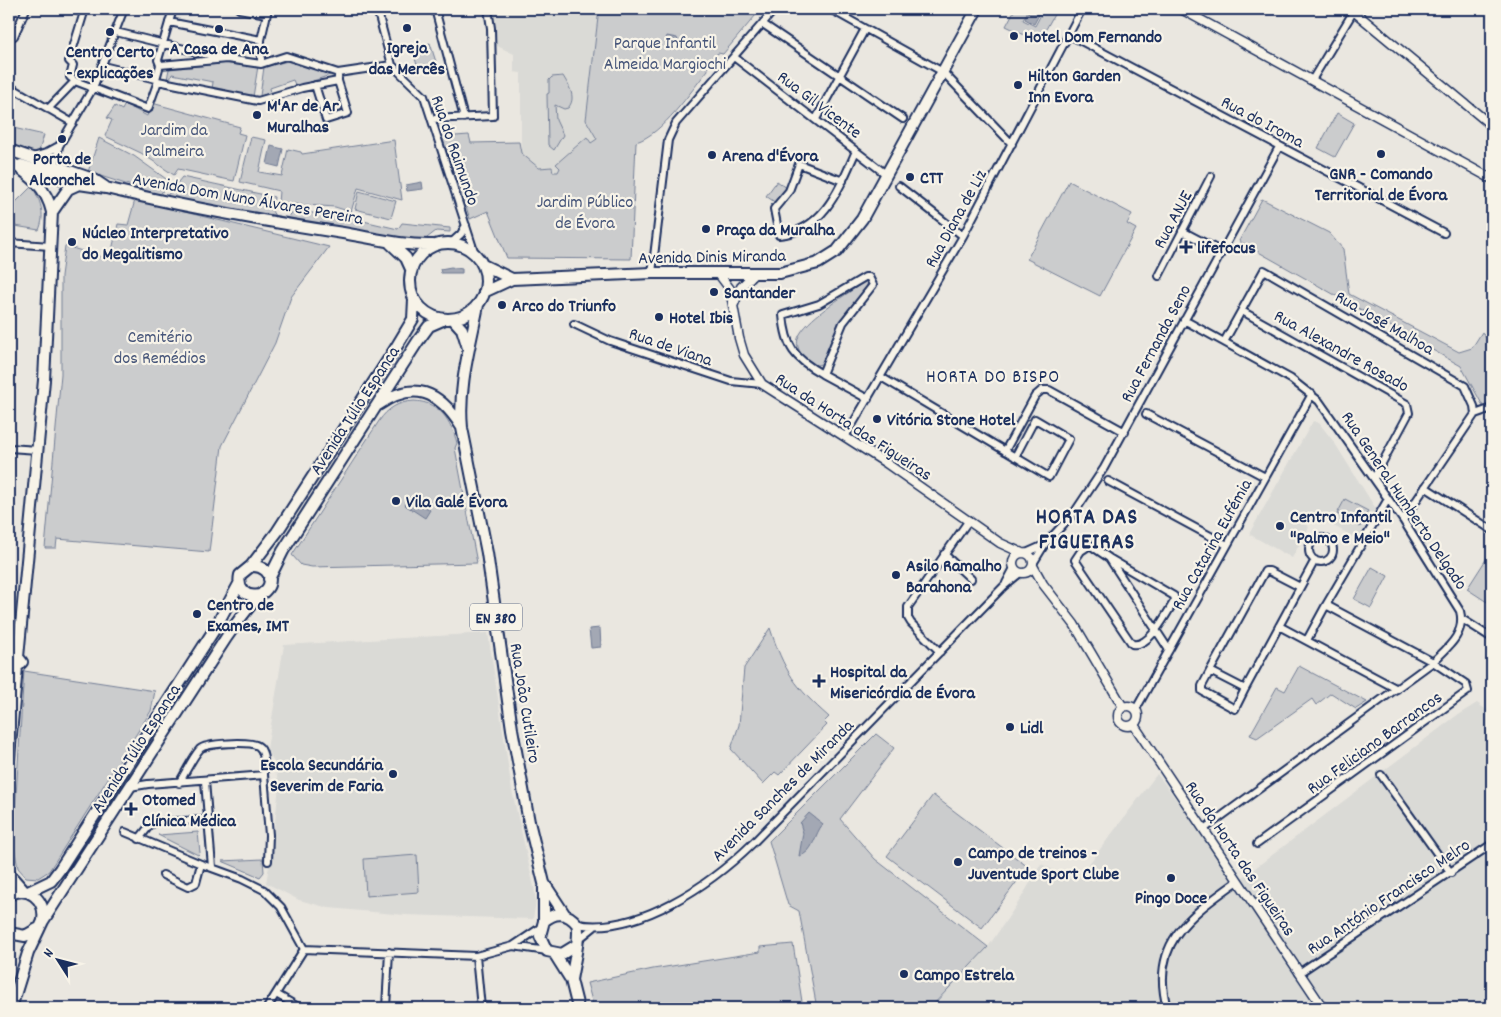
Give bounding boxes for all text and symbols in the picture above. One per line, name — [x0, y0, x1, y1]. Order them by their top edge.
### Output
marker: Igreja das Mercês — [401, 22, 413, 34]
marker: A Casa de Ana — [213, 23, 225, 35]
marker: Centro Certo - explicações — [104, 26, 116, 38]
place label: Hotel Dom Fernando — [1024, 26, 1162, 51]
marker: Hotel Dom Fernando — [1008, 30, 1020, 42]
park label: Parque Infantil Almeida Margiochi — [604, 32, 726, 78]
place label: Igreja das Mercês — [369, 37, 446, 83]
place label: A Casa de Ana — [170, 38, 269, 63]
place label: Centro Certo - explicações — [66, 41, 154, 87]
place label: Hilton Garden Inn Evora — [1028, 65, 1121, 111]
street label: Rua Gil Vicente — [771, 66, 866, 146]
marker: Hilton Garden Inn Evora — [1012, 79, 1024, 91]
street label: Rua do Iroma — [1216, 91, 1308, 156]
street label: Rua do Raimundo — [423, 92, 484, 209]
place label: M'Ar de Ar Muralhas — [267, 95, 339, 141]
marker: M'Ar de Ar Muralhas — [251, 109, 263, 121]
park label: Jardim da Palmeira — [141, 119, 208, 165]
marker: Porta de Alconchel — [56, 133, 68, 145]
place label: Arena d'Évora — [722, 145, 819, 170]
place label: Porta de Alconchel — [29, 148, 95, 194]
marker: GNR - Comando Territorial de Évora — [1375, 148, 1387, 160]
marker: Arena d'Évora — [706, 149, 718, 161]
place label: GNR - Comando Territorial de Évora — [1315, 163, 1448, 209]
street label: Rua Diana de Liz — [920, 165, 995, 273]
place label: CTT — [920, 167, 944, 192]
street label: Avenida Dom Nuno Álvares Pereira — [130, 168, 365, 233]
marker: CTT — [904, 171, 916, 183]
street label: Rua ANJE — [1148, 187, 1200, 254]
park label: Jardim Público de Évora — [537, 191, 633, 237]
place label: Praça da Muralha — [716, 219, 835, 244]
place label: Núcleo Interpretativo do Megalitismo — [82, 222, 229, 268]
marker: Praça da Muralha — [700, 223, 712, 235]
marker: Núcleo Interpretativo do Megalitismo — [66, 236, 78, 248]
place label: lifefocus — [1197, 237, 1256, 262]
marker: lifefocus — [1179, 240, 1193, 254]
street label: Avenida Dinis Miranda — [638, 245, 787, 272]
street label: Rua Fernanda Seno — [1116, 281, 1199, 407]
place label: Santander — [724, 282, 795, 307]
marker: Santander — [708, 286, 720, 298]
street label: Rua José Malhoa — [1329, 286, 1439, 363]
place label: Arco do Triunfo — [512, 295, 616, 320]
marker: Arco do Triunfo — [496, 299, 508, 311]
street label: Rua Alexandre Rosado — [1269, 305, 1413, 400]
place label: Hotel Ibis — [669, 307, 734, 332]
marker: Hotel Ibis — [653, 311, 665, 323]
street label: Rua de Viana — [625, 322, 716, 374]
park label: Cemitério dos Remédios — [114, 326, 206, 372]
street label: Avenida Túlio Espanca — [305, 342, 407, 481]
district label: HORTA DO BISPO — [926, 365, 1060, 392]
street label: Rua da Horta das Figueiras — [769, 368, 936, 488]
street label: Rua General Humberto Delgado — [1334, 407, 1472, 596]
place label: Vitória Stone Hotel — [887, 409, 1016, 434]
marker: Vitória Stone Hotel — [871, 413, 883, 425]
street label: Rua Catarina Eufémia — [1167, 475, 1260, 615]
place label: Vila Galé Évora — [406, 491, 508, 516]
marker: Vila Galé Évora — [390, 495, 402, 507]
district label: HORTA DAS FIGUEIRAS — [1036, 503, 1138, 559]
place label: Centro Infantil "Palmo e Meio" — [1290, 506, 1393, 552]
marker: Centro Infantil "Palmo e Meio" — [1274, 520, 1286, 532]
place label: Asilo Ramalho Barahona — [906, 555, 1002, 601]
marker: Asilo Ramalho Barahona — [890, 569, 902, 581]
place label: Centro de Exames, IMT — [207, 594, 290, 640]
road number: EN 380 — [470, 604, 522, 630]
marker: Centro de Exames, IMT — [191, 608, 203, 620]
street label: Rua João Cutileiro — [502, 641, 545, 765]
place label: Hospital da Misericórdia de Évora — [830, 661, 975, 707]
marker: Hospital da Misericórdia de Évora — [812, 674, 826, 688]
street label: Avenida Túlio Espanca — [86, 680, 188, 819]
street label: Rua Feliciano Barrancos — [1303, 686, 1448, 802]
street label: Avenida Sanches de Miranda — [707, 715, 861, 869]
place label: Lidl — [1020, 717, 1044, 742]
marker: Lidl — [1004, 721, 1016, 733]
place label: Escola Secundária Severim de Faria — [260, 754, 384, 800]
marker: Escola Secundária Severim de Faria — [387, 768, 399, 780]
street label: Rua da Horta das Figueiras — [1177, 777, 1300, 942]
place label: Otomed Clínica Médica — [142, 789, 236, 835]
marker: Otomed Clínica Médica — [124, 802, 138, 816]
street label: Rua António Francisco Melro — [1303, 834, 1476, 962]
place label: Campo de treinos - Juventude Sport Clube — [968, 842, 1119, 888]
marker: Campo de treinos - Juventude Sport Clube — [952, 856, 964, 868]
marker: Pingo Doce — [1165, 872, 1177, 884]
place label: Pingo Doce — [1135, 887, 1207, 912]
north arrow — [32, 934, 82, 984]
text: N — [39, 945, 59, 962]
place label: Campo Estrela — [914, 964, 1014, 989]
marker: Campo Estrela — [898, 968, 910, 980]

